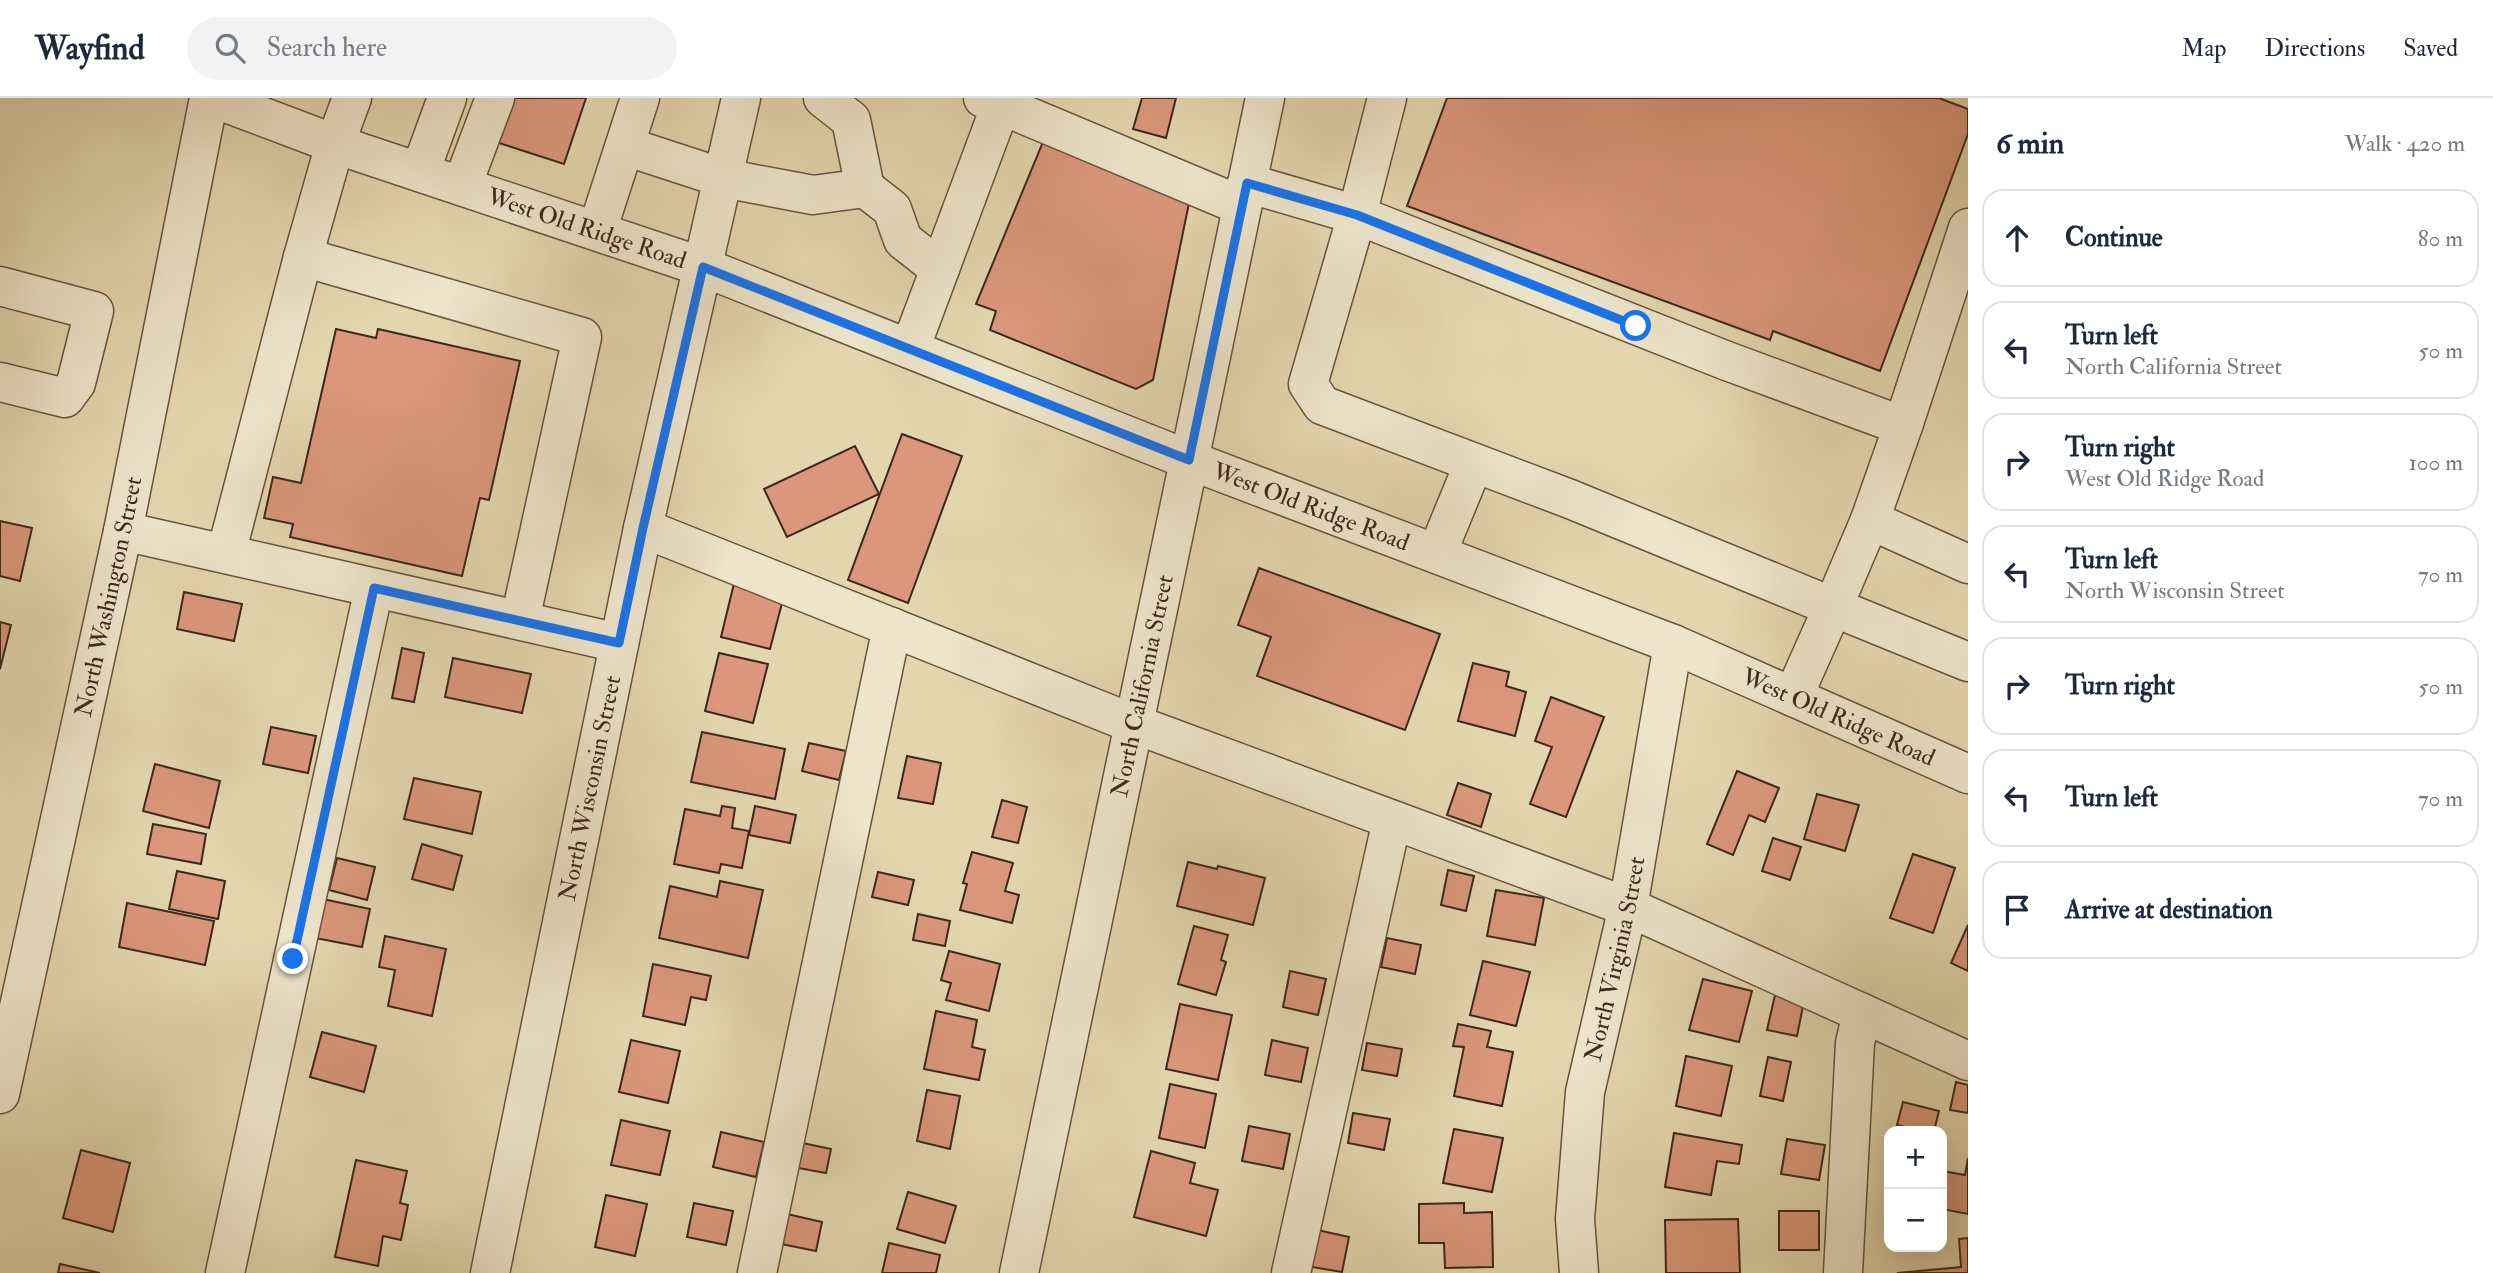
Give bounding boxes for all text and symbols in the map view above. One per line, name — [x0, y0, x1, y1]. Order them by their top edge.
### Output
search box — [187, 17, 677, 80]
text: Wayfind — [35, 28, 145, 69]
icon: search — [211, 29, 249, 67]
text: Search here — [267, 32, 387, 64]
text: Map — [2181, 33, 2226, 64]
text: Directions — [2264, 33, 2365, 64]
text: Saved — [2403, 33, 2458, 64]
text: 6 min — [1996, 125, 2064, 162]
text: Walk · 420 m — [2345, 129, 2465, 158]
street label: West Old Ridge Road — [482, 180, 691, 276]
icon: ahead — [1998, 219, 2036, 257]
text: Continue — [2065, 222, 2163, 254]
text: 80 m — [2418, 224, 2463, 253]
route start — [1620, 310, 1651, 341]
text: Turn left — [2065, 320, 2158, 352]
icon: left — [1998, 331, 2036, 369]
text: 50 m — [2419, 336, 2463, 365]
text: North California Street — [2065, 352, 2282, 381]
text: Turn right — [2065, 432, 2175, 464]
icon: right — [1998, 443, 2036, 481]
text: 100 m — [2409, 448, 2463, 477]
street label: West Old Ridge Road — [1207, 455, 1414, 558]
text: West Old Ridge Road — [2065, 464, 2264, 493]
street label: North Washington Street — [67, 474, 149, 720]
text: Turn left — [2065, 544, 2158, 576]
icon: left — [1998, 555, 2036, 593]
text: 70 m — [2418, 560, 2463, 589]
street label: North California Street — [1104, 571, 1180, 800]
text: North Wisconsin Street — [2065, 576, 2285, 605]
street label: West Old Ridge Road — [1736, 660, 1940, 773]
icon: right — [1998, 667, 2036, 705]
text: Turn right — [2065, 670, 2175, 702]
street label: North Wisconsin Street — [551, 672, 628, 904]
text: 50 m — [2419, 672, 2463, 701]
icon: left — [1998, 779, 2036, 817]
text: Turn left — [2065, 782, 2158, 814]
text: 70 m — [2418, 784, 2463, 813]
street label: North Virginia Street — [1577, 854, 1652, 1064]
icon: arrive — [1998, 891, 2036, 929]
text: Arrive at destination — [2065, 894, 2273, 926]
route end — [277, 943, 308, 974]
map controls — [1884, 1126, 1947, 1252]
button: + — [1884, 1126, 1947, 1189]
button: − — [1884, 1189, 1947, 1252]

